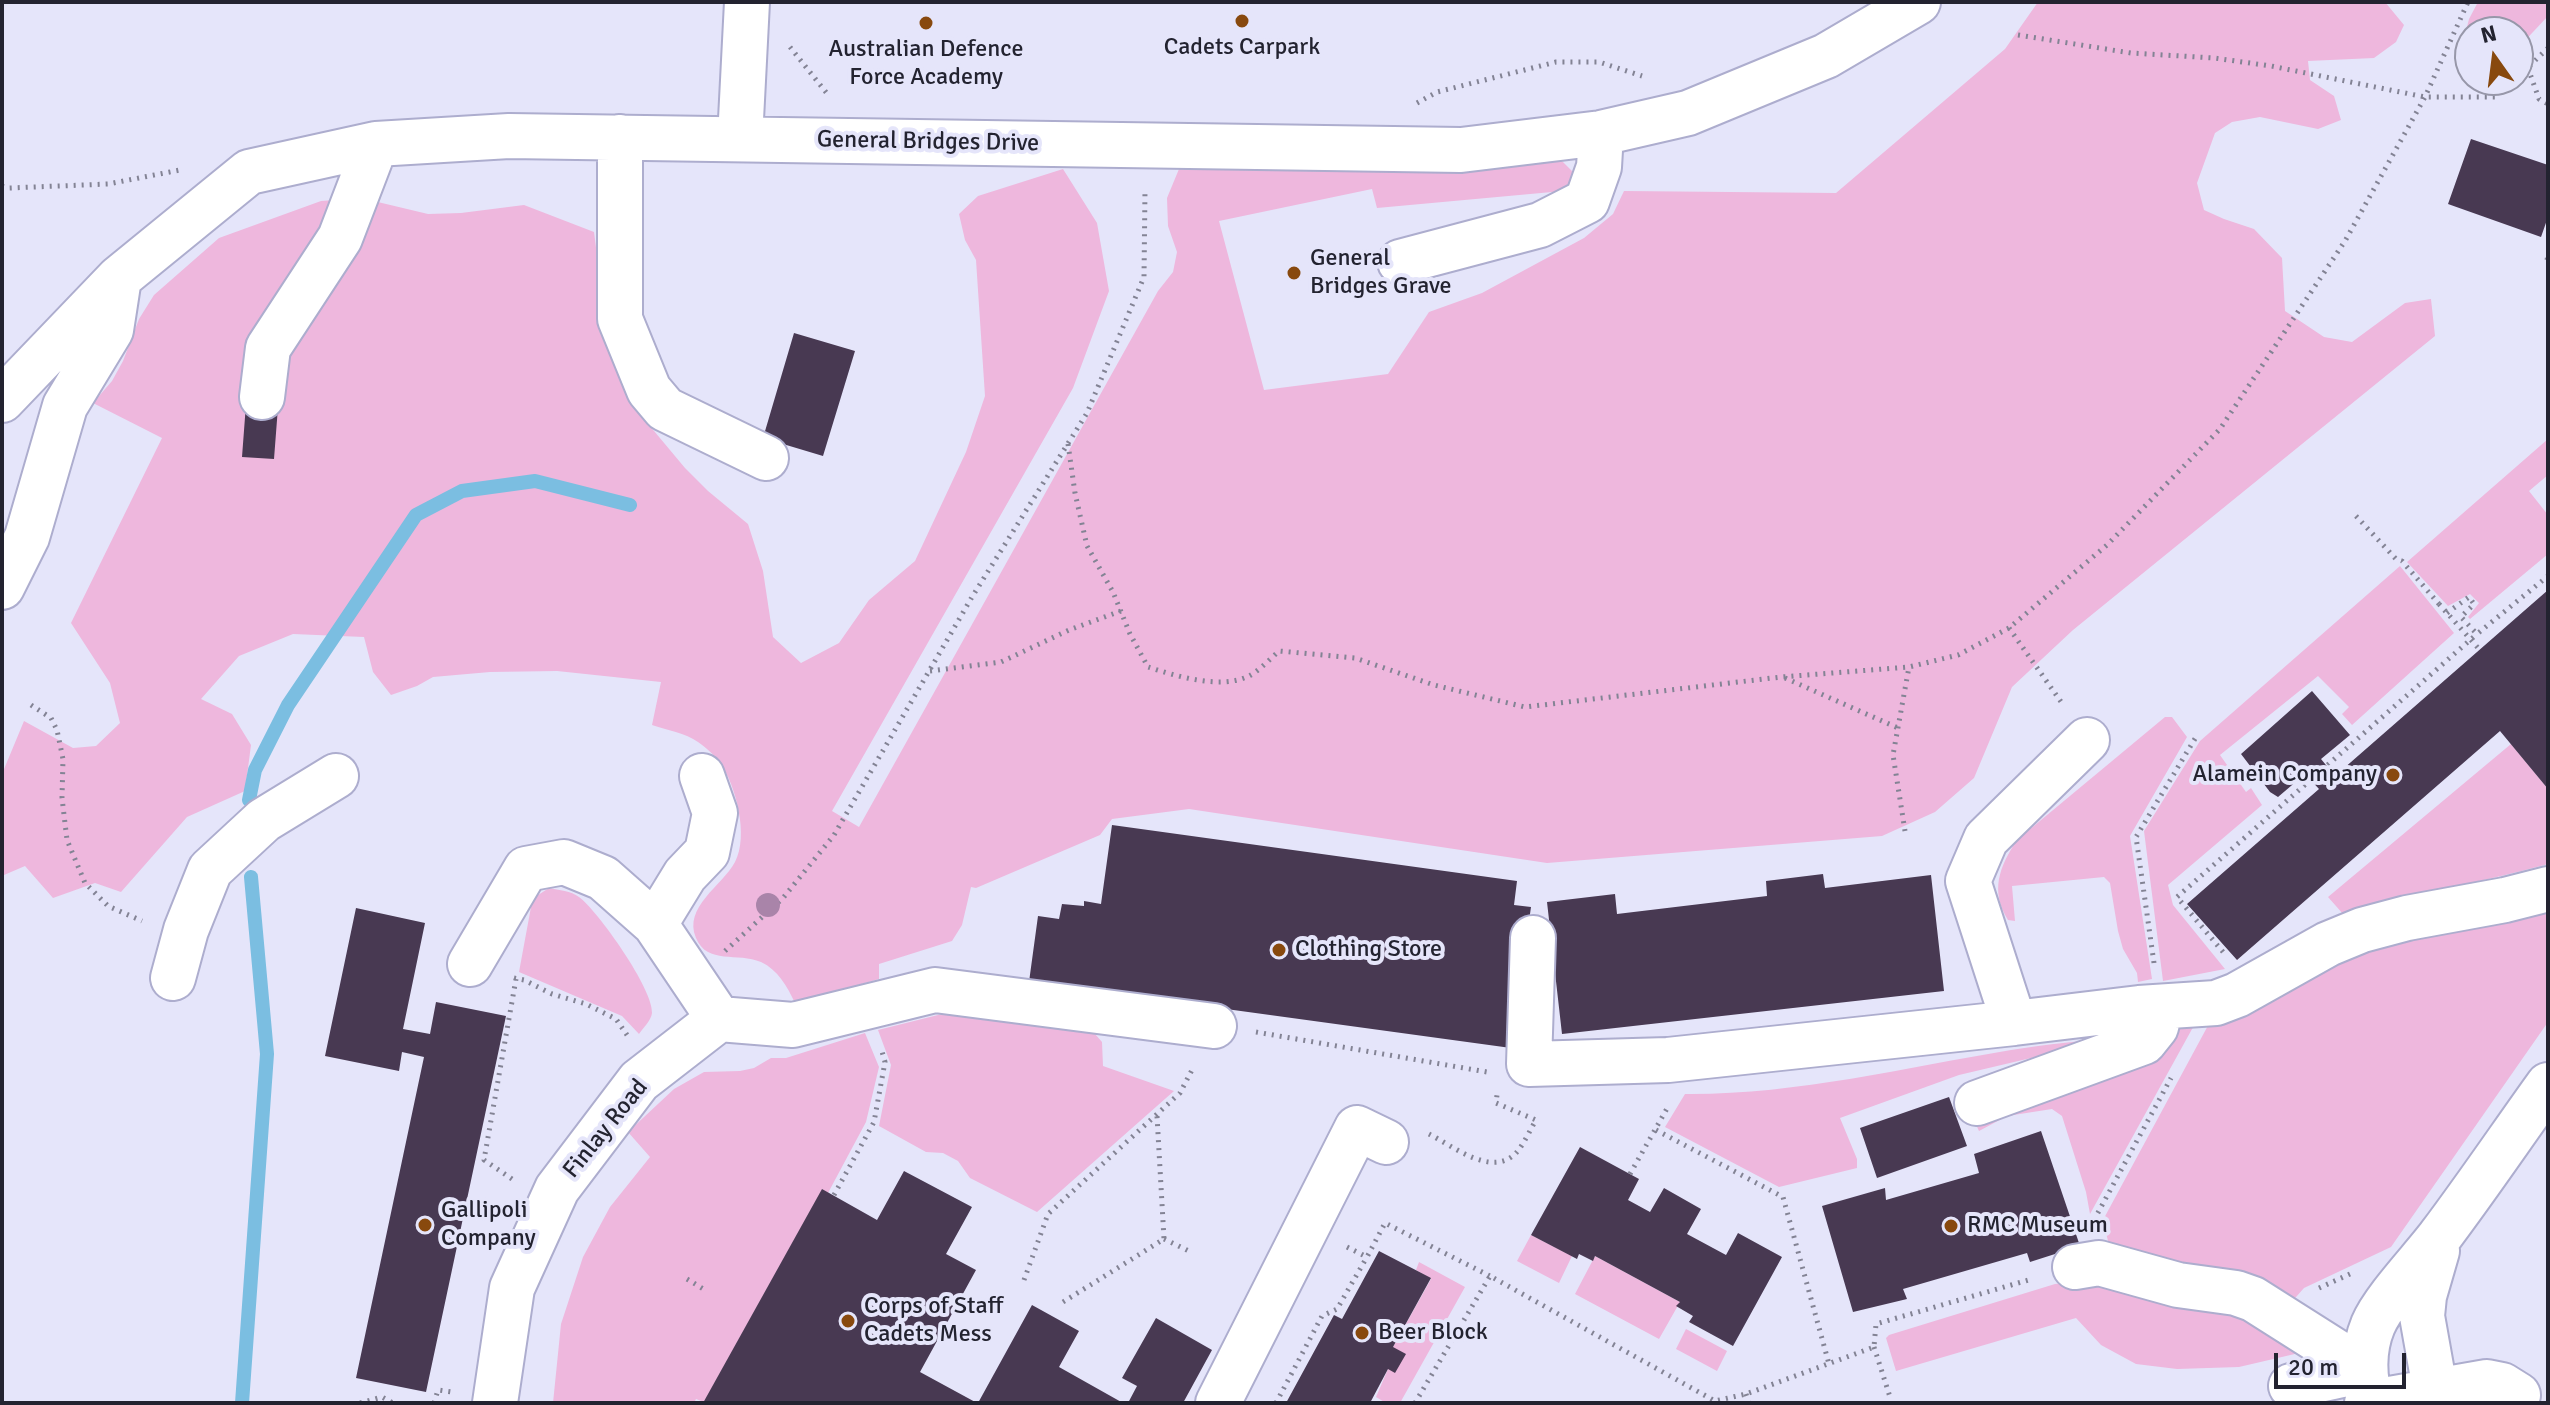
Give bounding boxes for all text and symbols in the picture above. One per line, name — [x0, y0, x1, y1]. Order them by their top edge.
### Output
marker: Cadets Carpark — [1233, 12, 1251, 30]
marker: Australian Defence Force Academy — [917, 14, 935, 32]
north arrow — [2454, 16, 2534, 96]
text: N — [2478, 19, 2499, 49]
place label: Cadets Carpark — [1164, 34, 1320, 62]
place label: Australian Defence Force Academy — [829, 36, 1023, 92]
street label: General Bridges Drive — [817, 126, 1039, 158]
place label: General Bridges Grave — [1310, 245, 1452, 301]
marker: General Bridges Grave — [1285, 264, 1303, 282]
place label: Alamein Company — [2193, 761, 2377, 789]
marker: Alamein Company — [2384, 766, 2402, 784]
place label: Clothing Store — [1295, 936, 1442, 964]
marker: Clothing Store — [1270, 941, 1288, 959]
street label: Finlay Road — [557, 1074, 655, 1184]
place label: Gallipoli Company — [441, 1197, 536, 1253]
place label: RMC Museum — [1967, 1212, 2108, 1240]
marker: Gallipoli Company — [416, 1216, 434, 1234]
marker: RMC Museum — [1942, 1217, 1960, 1235]
place label: Corps of Staff Cadets Mess — [864, 1293, 1003, 1349]
marker: Corps of Staff Cadets Mess — [839, 1312, 857, 1330]
place label: Beer Block — [1378, 1319, 1488, 1347]
marker: Beer Block — [1353, 1324, 1371, 1342]
scale bar — [2278, 1337, 2410, 1387]
text: 20 m — [2288, 1352, 2338, 1382]

